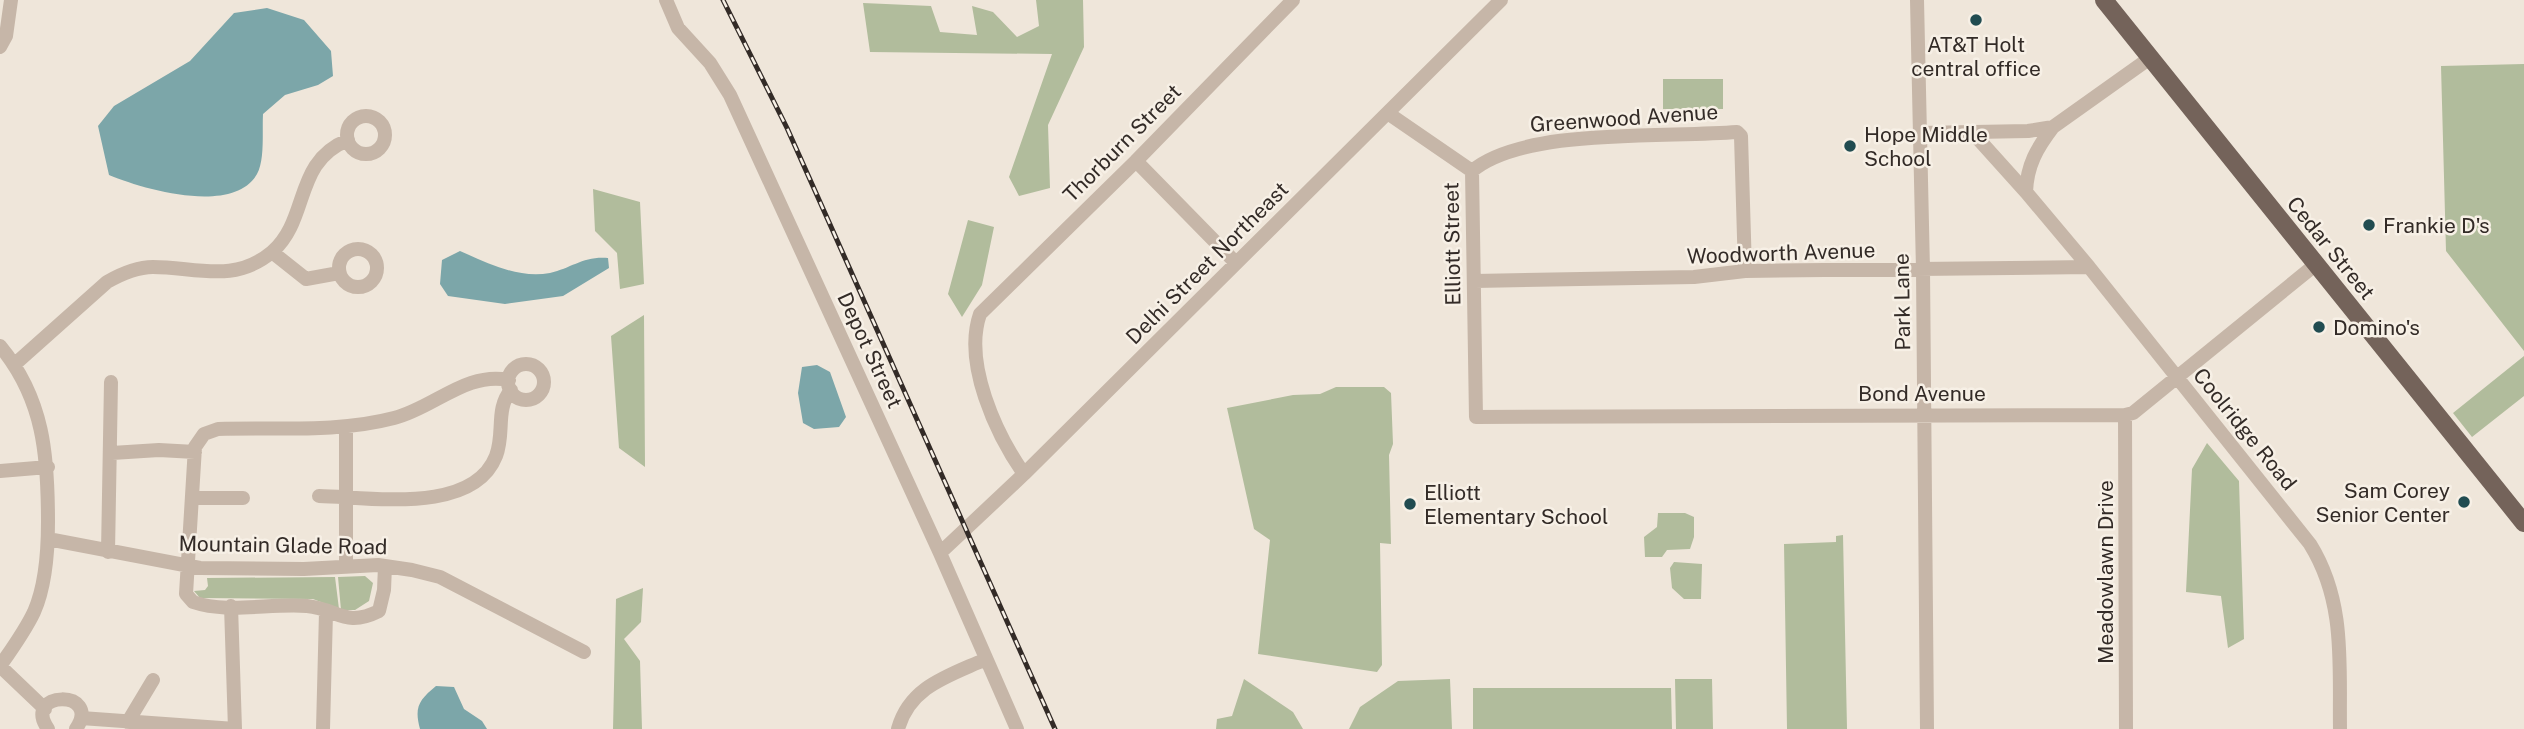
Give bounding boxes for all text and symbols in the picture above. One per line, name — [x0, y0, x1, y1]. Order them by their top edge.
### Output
marker: AT&T Holt central office — [1968, 12, 1984, 28]
place label: AT&T Holt central office — [1911, 32, 2041, 81]
street label: Thorburn Street — [1058, 79, 1186, 207]
street label: Greenwood Avenue — [1529, 99, 1719, 137]
place label: Hope Middle School — [1864, 122, 1988, 171]
marker: Hope Middle School — [1842, 138, 1858, 154]
street label: Delhi Street Northeast — [1121, 177, 1293, 349]
street label: Elliott Street — [1438, 182, 1466, 306]
street label: Cedar Street — [2282, 192, 2380, 304]
place label: Frankie D's — [2383, 213, 2490, 238]
marker: Frankie D's — [2361, 217, 2377, 233]
street label: Woodworth Avenue — [1686, 237, 1876, 269]
street label: Park Lane — [1889, 253, 1915, 351]
street label: Depot Street — [832, 288, 908, 412]
place label: Domino's — [2333, 315, 2420, 340]
marker: Domino's — [2311, 319, 2327, 335]
street label: Coolridge Road — [2188, 363, 2302, 495]
street label: Bond Avenue — [1858, 381, 1986, 406]
place label: Sam Corey Senior Center — [2316, 478, 2450, 527]
place label: Elliott Elementary School — [1424, 480, 1608, 529]
street label: Meadowlawn Drive — [2093, 480, 2118, 664]
marker: Sam Corey Senior Center — [2456, 494, 2472, 510]
marker: Elliott Elementary School — [1402, 496, 1418, 512]
street label: Mountain Glade Road — [178, 531, 388, 559]

